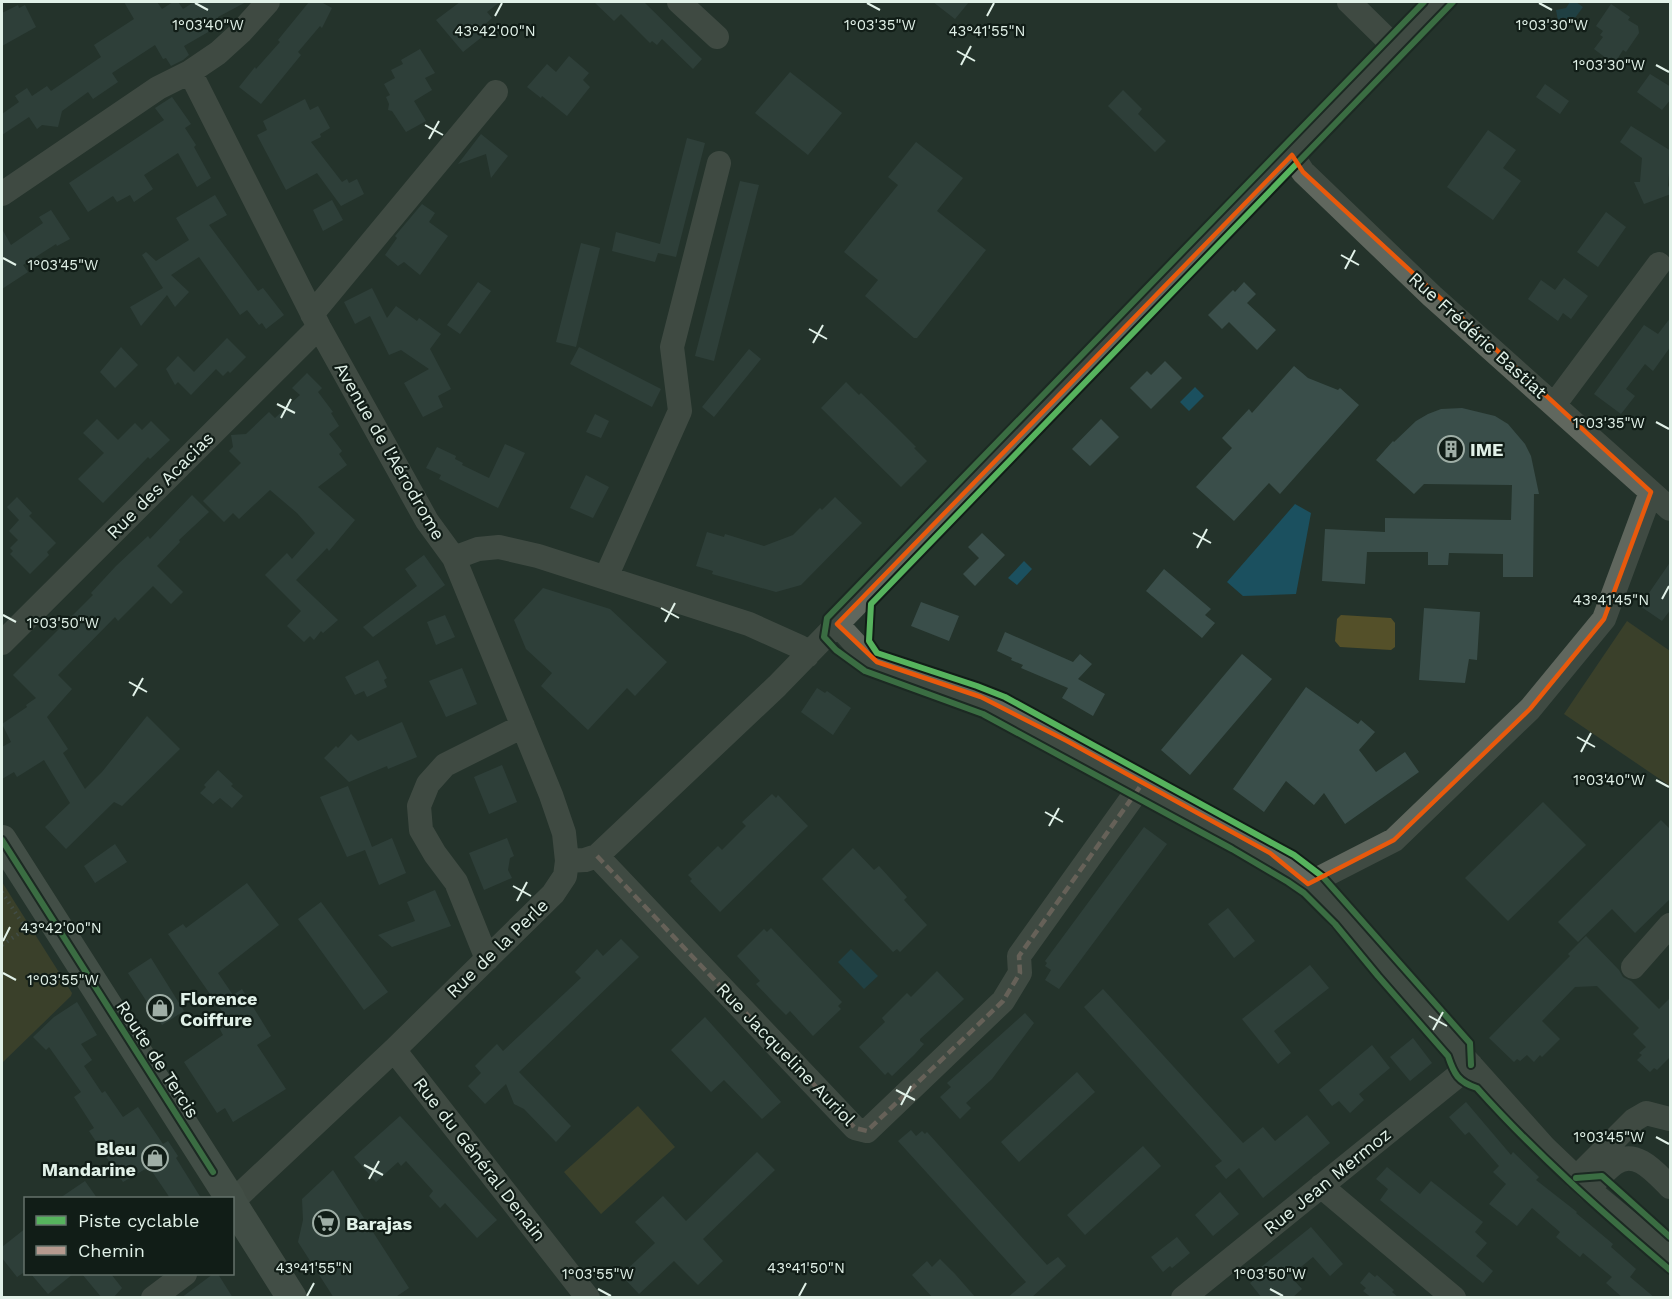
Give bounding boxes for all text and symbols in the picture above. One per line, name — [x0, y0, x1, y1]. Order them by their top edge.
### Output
text: 1°03'40"W — [172, 16, 244, 34]
text: 1°03'35"W — [844, 16, 916, 34]
text: 1°03'30"W — [1516, 16, 1588, 34]
text: 43°42'00"N — [454, 22, 536, 40]
text: 43°41'55"N — [948, 22, 1026, 40]
text: 1°03'30"W — [1573, 56, 1645, 74]
text: 1°03'45"W — [27, 256, 99, 274]
street label: Rue Frédéric Bastiat — [1405, 268, 1552, 403]
street label: Avenue de l'Aérodrome — [330, 358, 450, 544]
text: 1°03'35"W — [1573, 414, 1645, 432]
street label: Rue des Acacias — [102, 427, 218, 543]
building icon: IME — [1436, 434, 1466, 464]
place label: IME — [1470, 439, 1503, 460]
text: 43°41'45"N — [1573, 591, 1649, 609]
text: 1°03'50"W — [27, 614, 99, 632]
text: 1°03'40"W — [1573, 771, 1645, 789]
street label: Rue de la Perle — [442, 894, 552, 1002]
text: 43°42'00"N — [20, 919, 102, 937]
text: 1°03'55"W — [27, 971, 99, 989]
street label: Rue Jacqueline Auriol — [712, 978, 860, 1130]
place label: Florence Coiffure — [180, 988, 258, 1030]
shop icon: Florence Coiffure — [145, 993, 175, 1023]
street label: Route de Tercis — [112, 996, 204, 1122]
street label: Rue du Général Denain — [410, 1073, 550, 1245]
street label: Rue Jean Mermoz — [1259, 1123, 1395, 1239]
text: 1°03'45"W — [1573, 1128, 1645, 1146]
place label: Bleu Mandarine — [42, 1138, 136, 1180]
shop icon: Bleu Mandarine — [140, 1143, 170, 1173]
legend — [24, 1197, 234, 1275]
supermarket icon: Barajas — [311, 1208, 341, 1238]
text: Piste cyclable — [78, 1210, 199, 1231]
place label: Barajas — [346, 1213, 412, 1234]
text: Chemin — [78, 1240, 145, 1261]
text: 43°41'55"N — [275, 1259, 353, 1277]
text: 43°41'50"N — [767, 1259, 845, 1277]
text: 1°03'55"W — [562, 1265, 634, 1283]
text: 1°03'50"W — [1234, 1265, 1306, 1283]

